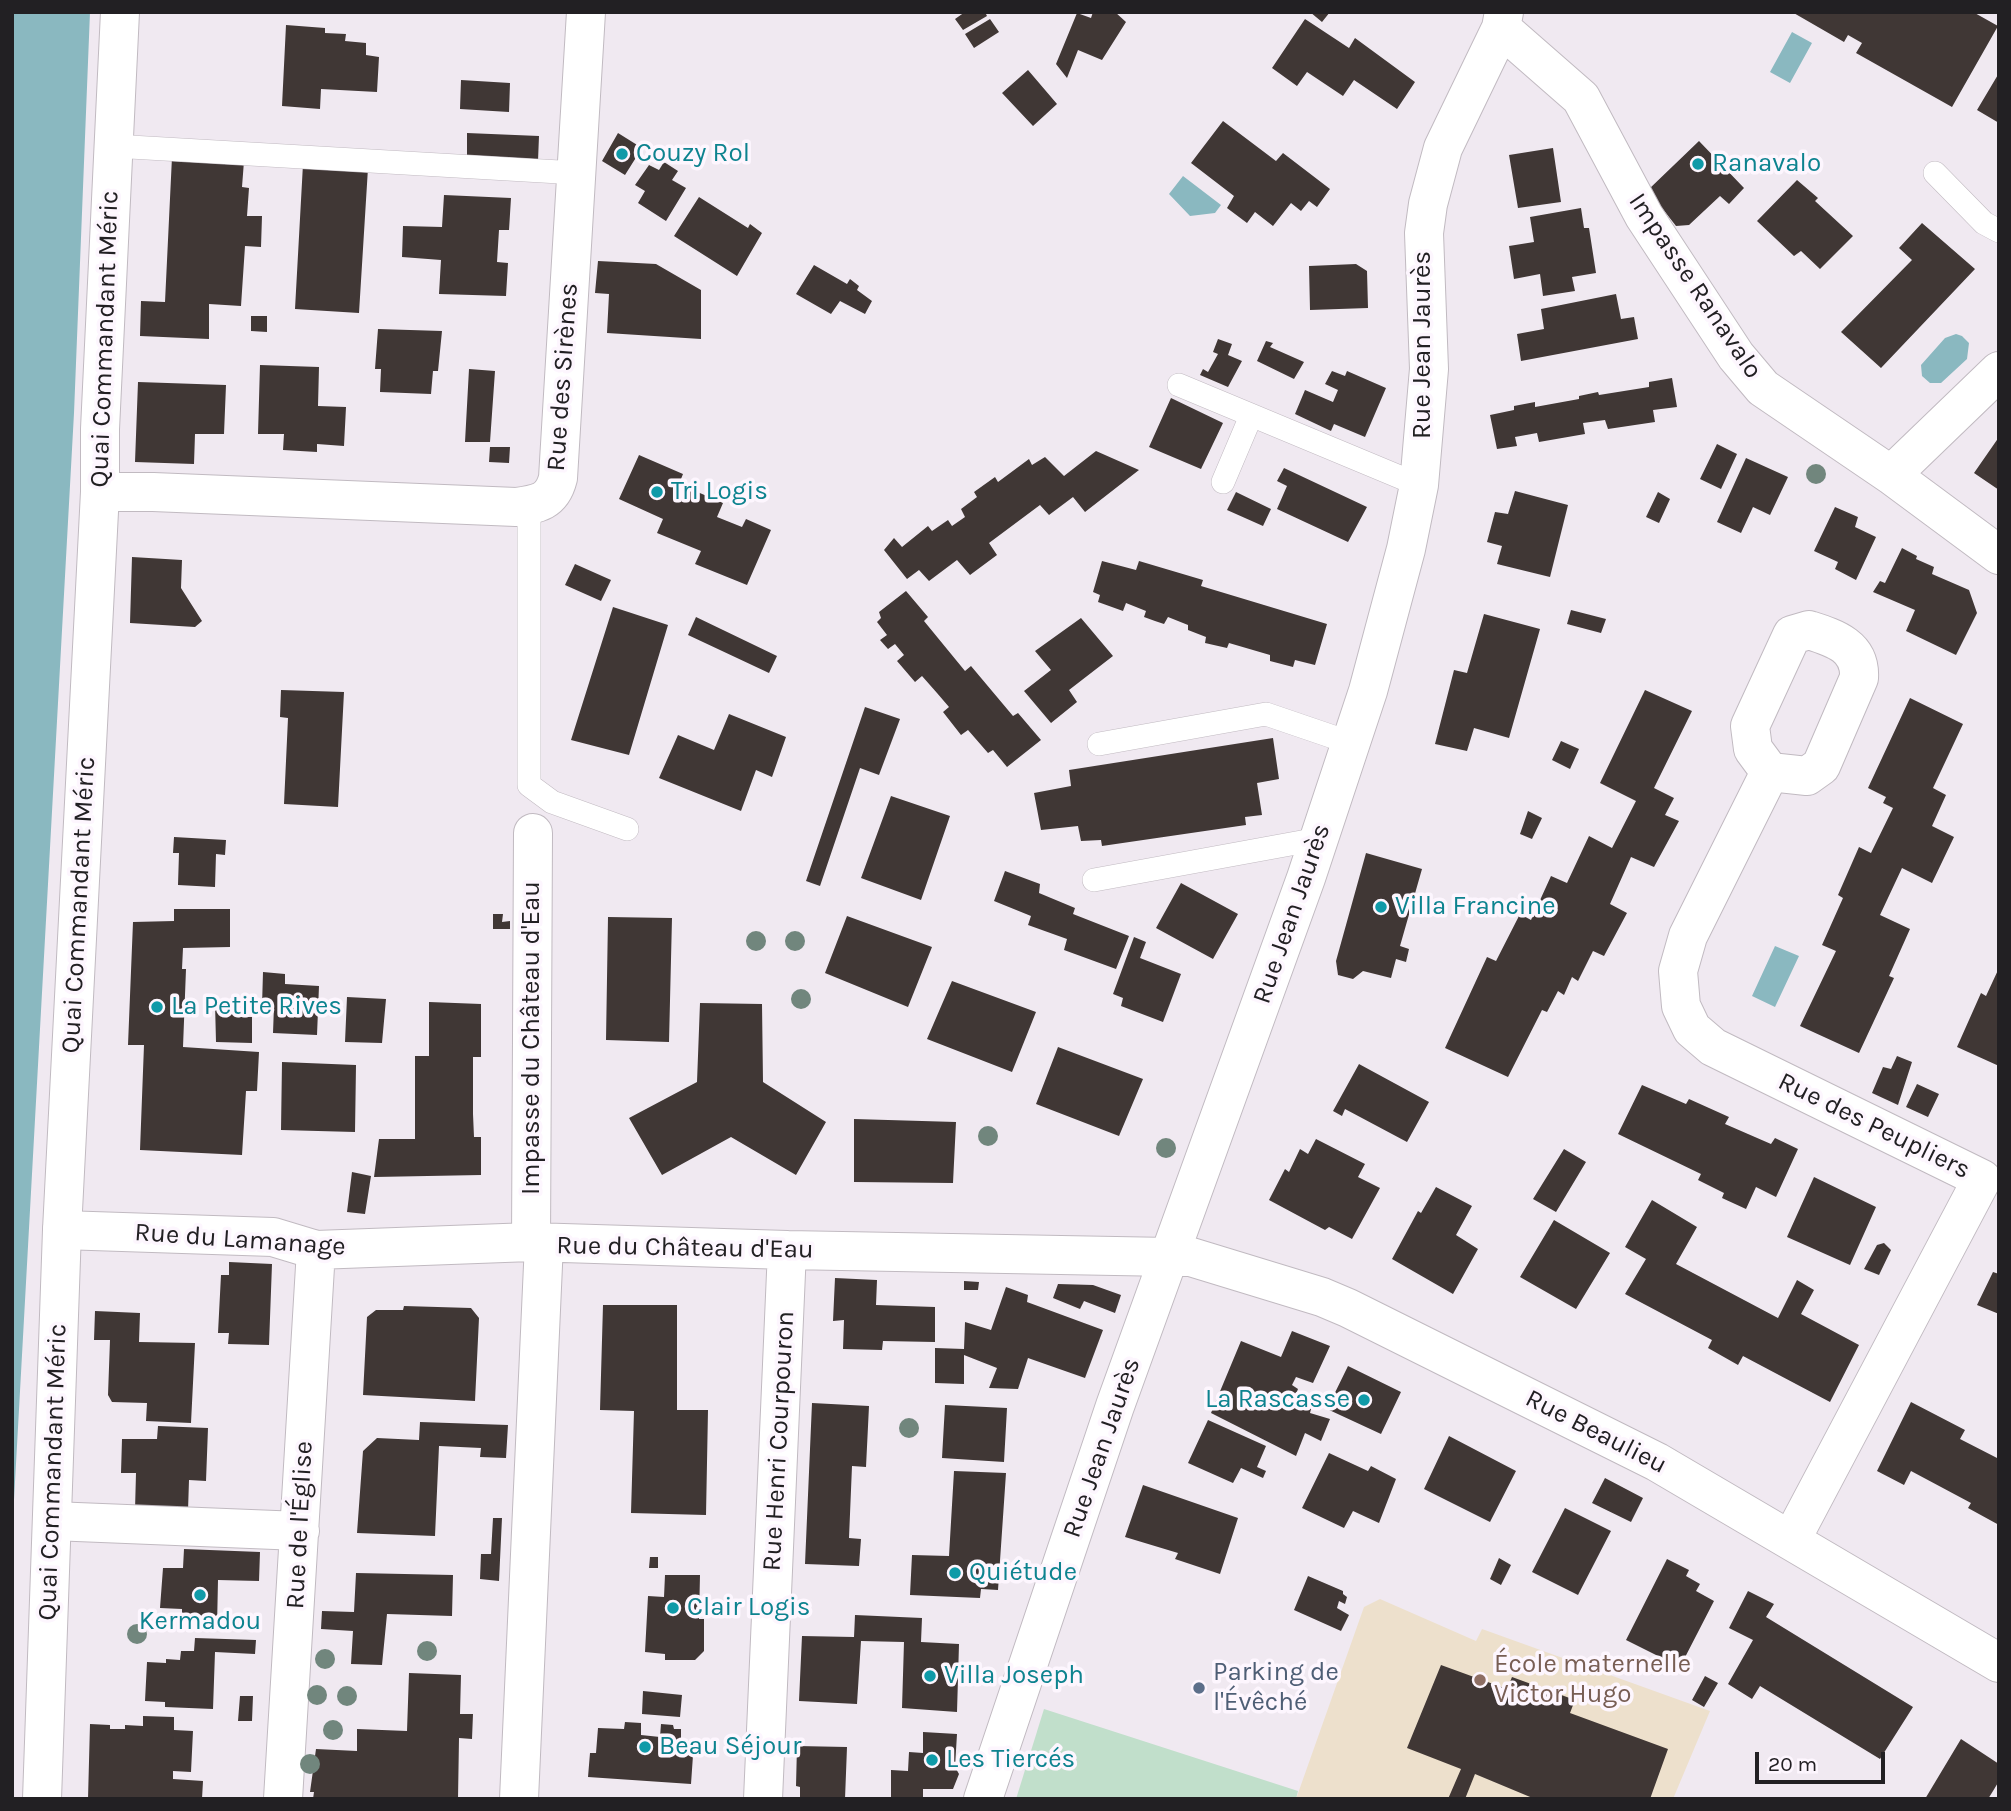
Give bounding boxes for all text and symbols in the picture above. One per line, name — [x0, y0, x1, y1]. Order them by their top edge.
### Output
place label: Couzy Rol — [636, 138, 750, 170]
marker: Couzy Rol — [614, 146, 630, 162]
place label: Ranavalo — [1712, 148, 1821, 180]
marker: Ranavalo — [1690, 156, 1706, 172]
street label: Impasse Ranavalo — [1621, 187, 1769, 385]
street label: Quai Commandant Méric — [84, 190, 126, 488]
street label: Rue Jean Jaurès — [1407, 251, 1439, 439]
street label: Rue des Sirènes — [541, 282, 585, 472]
place label: Tri Logis — [671, 476, 768, 508]
marker: Tri Logis — [649, 484, 665, 500]
street label: Quai Commandant Méric — [56, 756, 102, 1054]
street label: Rue Jean Jaurès — [1247, 820, 1337, 1008]
street label: Impasse du Château d'Eau — [516, 881, 548, 1195]
place label: Villa Francine — [1395, 891, 1556, 923]
marker: Villa Francine — [1373, 899, 1389, 915]
place label: La Petite Rives — [171, 991, 342, 1023]
marker: La Petite Rives — [149, 999, 165, 1015]
street label: Rue des Peupliers — [1773, 1066, 1975, 1186]
street label: Rue du Lamanage — [133, 1217, 347, 1263]
street label: Rue du Château d'Eau — [556, 1230, 814, 1266]
street label: Rue Henri Courpouron — [757, 1310, 801, 1572]
street label: Quai Commandant Méric — [32, 1323, 74, 1621]
street label: Rue Jean Jaurès — [1057, 1354, 1147, 1542]
street label: Rue Beaulieu — [1520, 1383, 1672, 1481]
place label: La Rascasse — [1205, 1384, 1350, 1416]
marker: La Rascasse — [1356, 1392, 1372, 1408]
street label: Rue de l'Église — [280, 1440, 320, 1610]
place label: Quiétude — [969, 1557, 1077, 1589]
marker: Quiétude — [947, 1565, 963, 1581]
marker: Kermadou — [192, 1587, 208, 1603]
place label: Clair Logis — [687, 1592, 810, 1624]
marker: Clair Logis — [665, 1600, 681, 1616]
place label: Kermadou — [139, 1606, 261, 1638]
place label: École maternelle Victor Hugo — [1494, 1649, 1691, 1710]
place label: Parking de l'Évêché — [1213, 1657, 1339, 1718]
place label: Villa Joseph — [944, 1660, 1084, 1692]
marker: Villa Joseph — [922, 1668, 938, 1684]
marker: École maternelle Victor Hugo — [1472, 1672, 1488, 1688]
marker: Parking de l'Évêché — [1191, 1680, 1207, 1696]
place label: Beau Séjour — [659, 1731, 801, 1763]
scale bar — [1759, 1738, 1888, 1782]
marker: Beau Séjour — [637, 1739, 653, 1755]
place label: Les Tiercés — [946, 1744, 1075, 1776]
marker: Les Tiercés — [924, 1752, 940, 1768]
text: 20 m — [1768, 1752, 1817, 1776]

